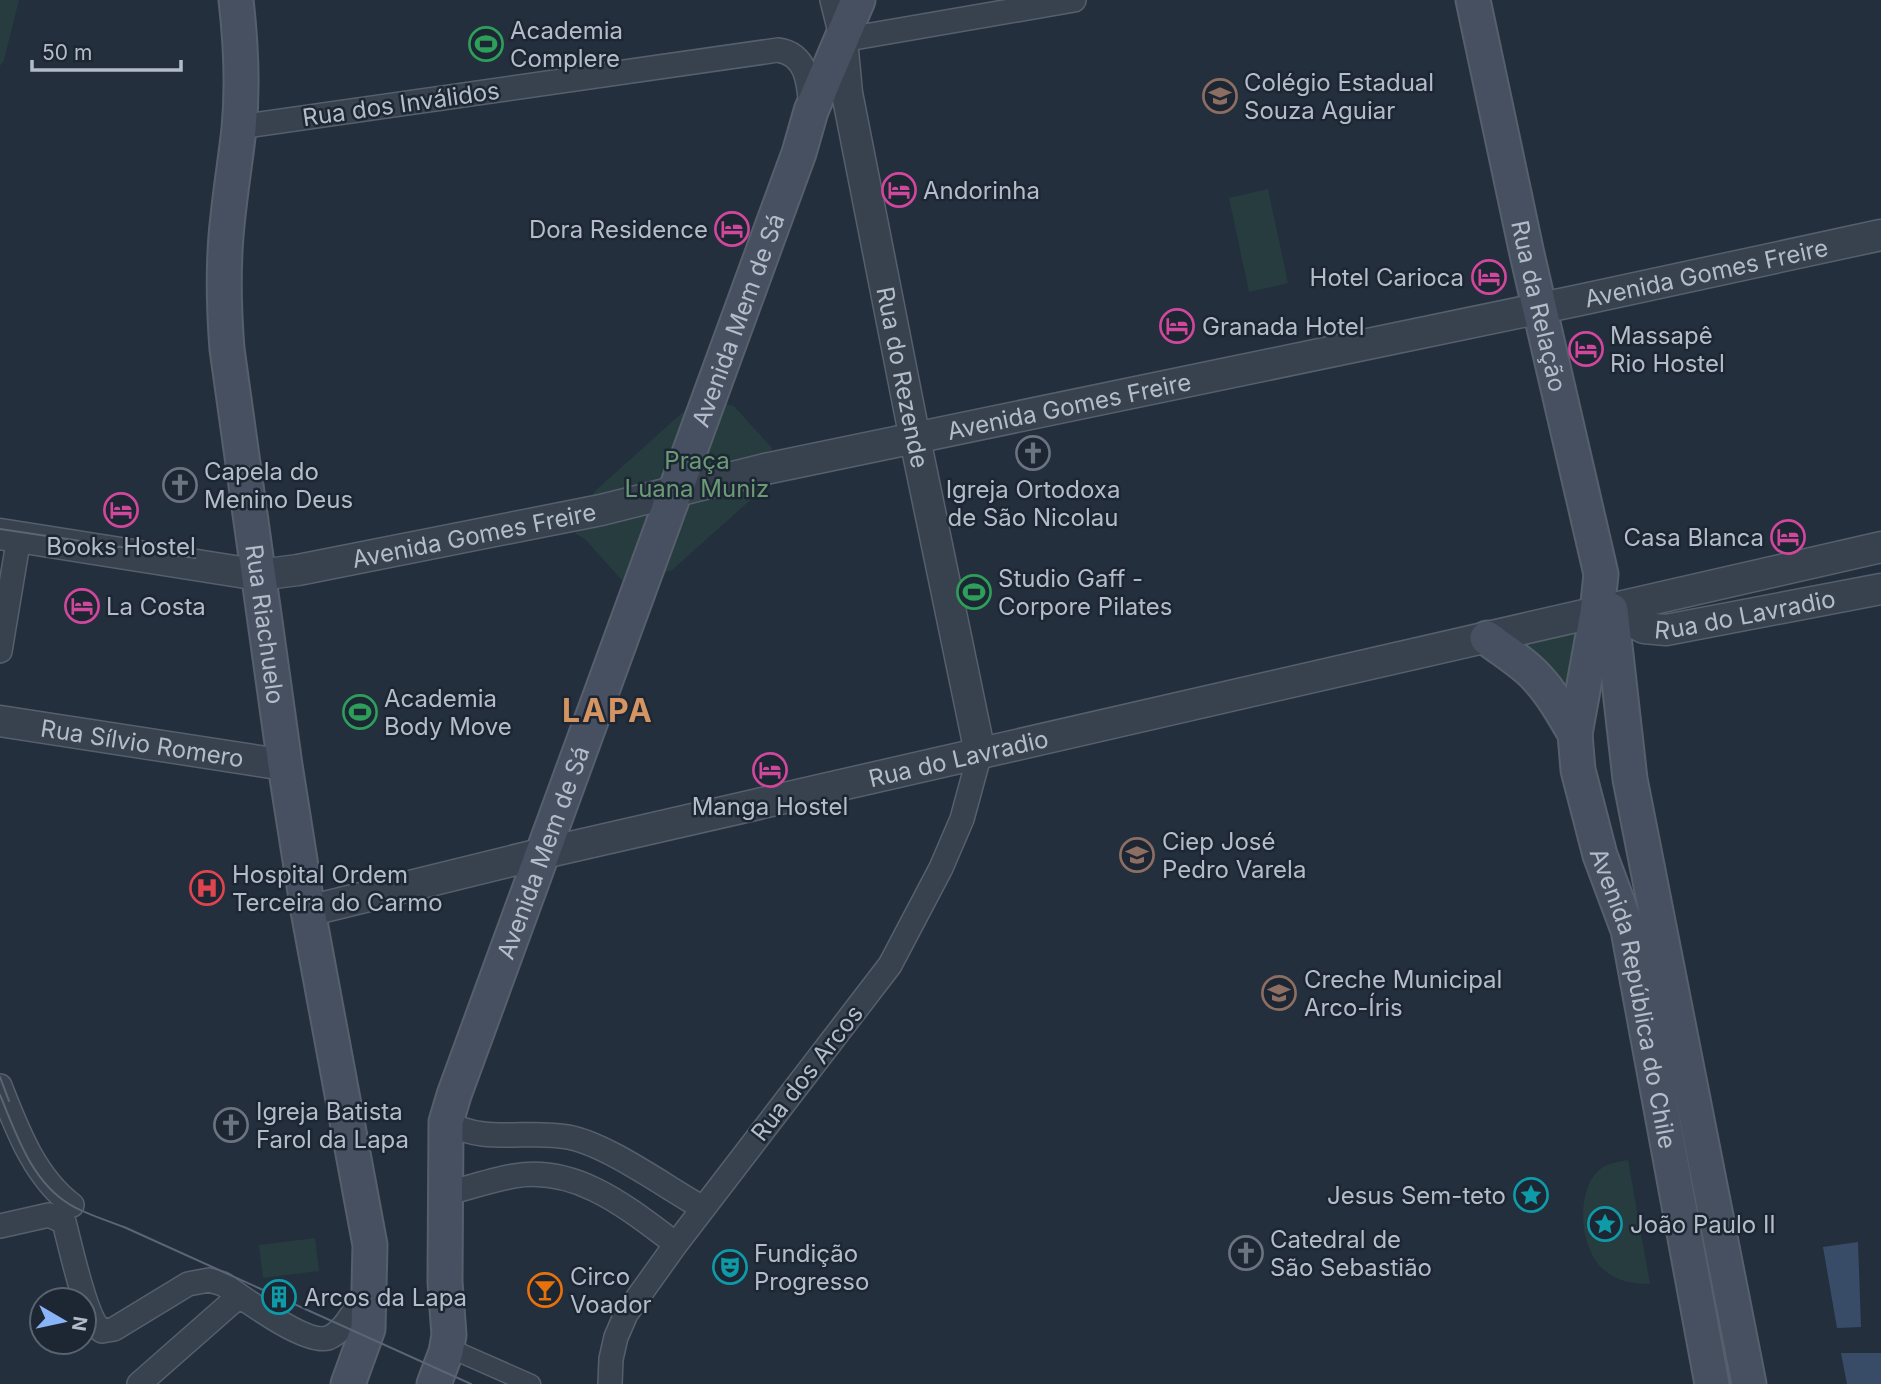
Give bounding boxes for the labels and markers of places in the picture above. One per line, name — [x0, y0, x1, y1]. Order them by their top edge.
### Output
place label: Academia Complere — [510, 16, 623, 73]
sports icon: Academia Complere — [467, 25, 505, 63]
place label: Colégio Estadual Souza Aguiar — [1244, 68, 1434, 125]
school or university icon: Colégio Estadual Souza Aguiar — [1201, 77, 1239, 115]
hotel icon: Andorinha — [880, 171, 918, 209]
place label: Andorinha — [923, 176, 1040, 205]
hotel icon: Dora Residence — [713, 210, 751, 248]
place label: Dora Residence — [529, 215, 708, 244]
hotel icon: Hotel Carioca — [1470, 258, 1508, 296]
place label: Hotel Carioca — [1310, 263, 1464, 292]
hotel icon: Granada Hotel — [1158, 307, 1196, 345]
place label: Granada Hotel — [1202, 312, 1365, 341]
place label: Massapê Rio Hostel — [1610, 321, 1725, 378]
hotel icon: Massapê Rio Hostel — [1567, 330, 1605, 368]
church icon: Igreja Ortodoxa de São Nicolau — [1014, 434, 1052, 472]
place label: Capela do Menino Deus — [204, 457, 353, 514]
church icon: Capela do Menino Deus — [161, 466, 199, 504]
place label: Igreja Ortodoxa de São Nicolau — [946, 475, 1120, 532]
hotel icon: Books Hostel — [102, 491, 140, 529]
hotel icon: Casa Blanca — [1769, 518, 1807, 556]
place label: Casa Blanca — [1624, 523, 1764, 552]
place label: Books Hostel — [46, 532, 196, 561]
place label: Studio Gaff - Corpore Pilates — [998, 564, 1173, 621]
sports icon: Studio Gaff - Corpore Pilates — [955, 573, 993, 611]
hotel icon: La Costa — [63, 587, 101, 625]
place label: La Costa — [106, 592, 206, 621]
place label: Academia Body Move — [384, 684, 512, 741]
sports icon: Academia Body Move — [341, 693, 379, 731]
hotel icon: Manga Hostel — [751, 751, 789, 789]
place label: Manga Hostel — [692, 792, 848, 821]
place label: Ciep José Pedro Varela — [1162, 827, 1306, 884]
school or university icon: Ciep José Pedro Varela — [1118, 836, 1156, 874]
place label: Hospital Ordem Terceira do Carmo — [232, 860, 443, 917]
hospital icon: Hospital Ordem Terceira do Carmo — [188, 869, 226, 907]
place label: Creche Municipal Arco-Íris — [1304, 965, 1502, 1022]
school or university icon: Creche Municipal Arco-Íris — [1260, 974, 1298, 1012]
place label: Igreja Batista Farol da Lapa — [256, 1097, 409, 1154]
church icon: Igreja Batista Farol da Lapa — [212, 1106, 250, 1144]
place icon: Jesus Sem-teto — [1512, 1176, 1550, 1214]
place label: Jesus Sem-teto — [1327, 1181, 1506, 1210]
place icon: João Paulo II — [1586, 1205, 1624, 1243]
place label: João Paulo II — [1630, 1210, 1776, 1239]
place label: Catedral de São Sebastião — [1270, 1225, 1432, 1282]
church icon: Catedral de São Sebastião — [1227, 1234, 1265, 1272]
place label: Fundição Progresso — [754, 1239, 869, 1296]
theatre icon: Fundição Progresso — [711, 1248, 749, 1286]
place label: Circo Voador — [570, 1262, 652, 1319]
bar icon: Circo Voador — [526, 1271, 564, 1309]
building icon: Arcos da Lapa — [260, 1278, 298, 1316]
place label: Arcos da Lapa — [304, 1283, 467, 1312]

